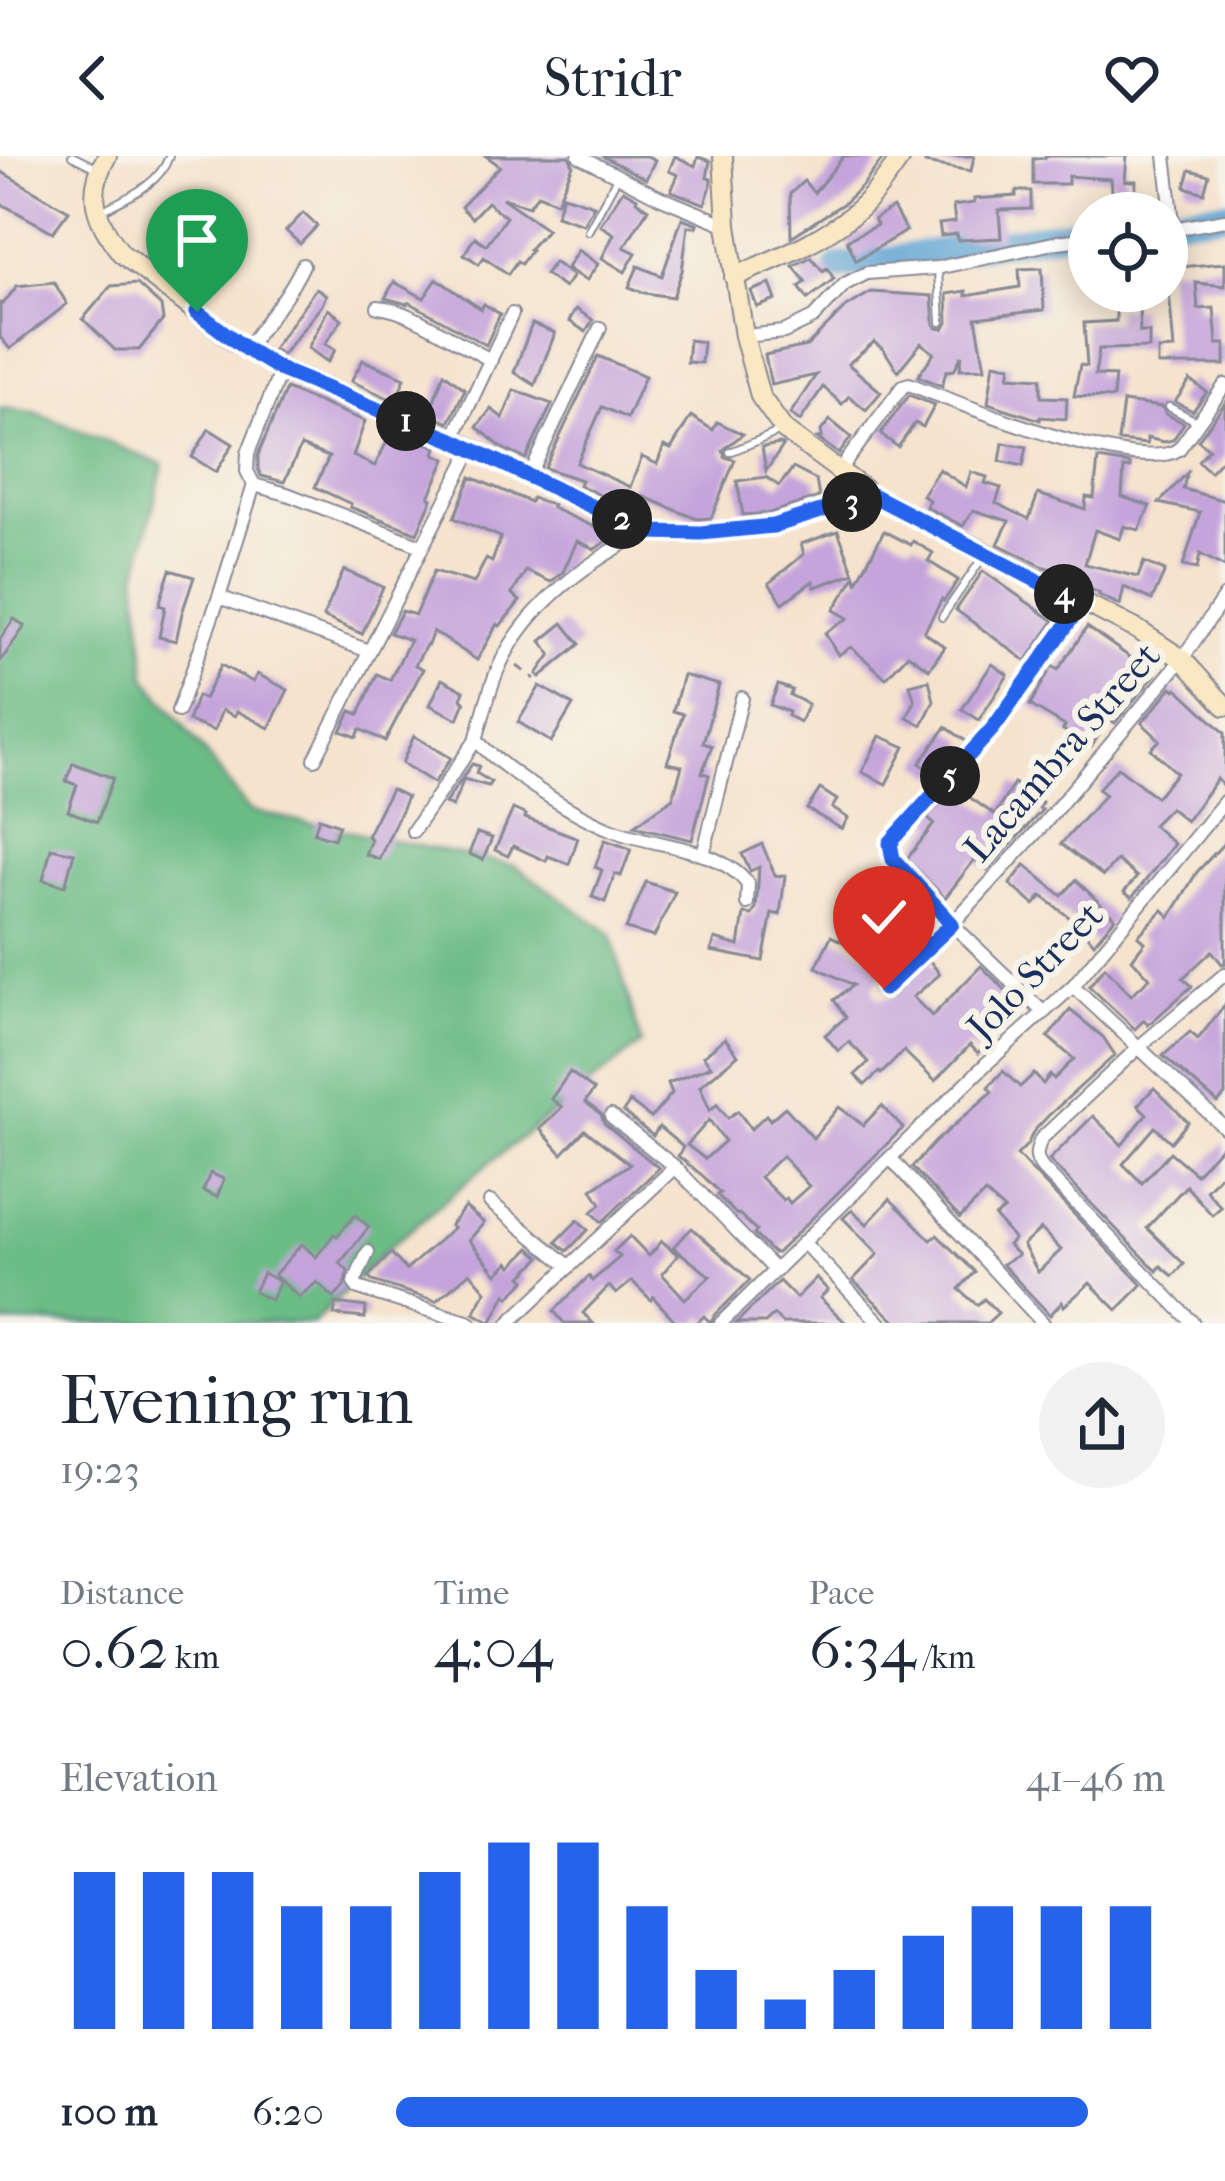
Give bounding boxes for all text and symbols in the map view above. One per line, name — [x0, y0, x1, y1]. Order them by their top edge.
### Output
icon: back — [60, 45, 126, 111]
icon: heart — [1099, 45, 1165, 111]
text: Stridr — [543, 47, 682, 110]
pin — [146, 189, 248, 312]
map controls — [1068, 192, 1188, 312]
button: locate — [1068, 192, 1188, 312]
icon: arrive — [164, 207, 230, 273]
pin: 1 — [376, 391, 436, 451]
text: 1 — [400, 401, 412, 440]
pin: 3 — [822, 472, 882, 532]
text: 3 — [845, 482, 859, 521]
pin: 2 — [592, 489, 652, 549]
text: 2 — [614, 499, 630, 538]
pin: 4 — [1034, 564, 1094, 624]
text: 4 — [1054, 574, 1074, 613]
street label: Lacambra Street — [954, 633, 1170, 871]
pin: 5 — [920, 746, 980, 806]
text: 5 — [943, 756, 957, 795]
pin — [833, 866, 935, 989]
icon: check — [851, 884, 917, 950]
street label: Jolo Street — [956, 892, 1112, 1052]
button: share — [1039, 1362, 1165, 1488]
text: Evening run — [60, 1363, 413, 1440]
text: 19:23 — [60, 1447, 140, 1493]
text: Distance — [60, 1574, 184, 1613]
text: Time — [434, 1574, 509, 1613]
text: Pace — [809, 1574, 874, 1613]
text: 0.62 — [60, 1613, 168, 1684]
text: 4:04 — [434, 1613, 552, 1684]
text: 6:34 — [809, 1613, 916, 1684]
text: km — [168, 1638, 220, 1677]
text: /km — [916, 1638, 975, 1677]
text: Elevation — [60, 1755, 218, 1801]
text: 41–46 m — [1026, 1755, 1165, 1801]
text: 100 m — [60, 2089, 158, 2135]
text: 6:20 — [252, 2089, 324, 2135]

